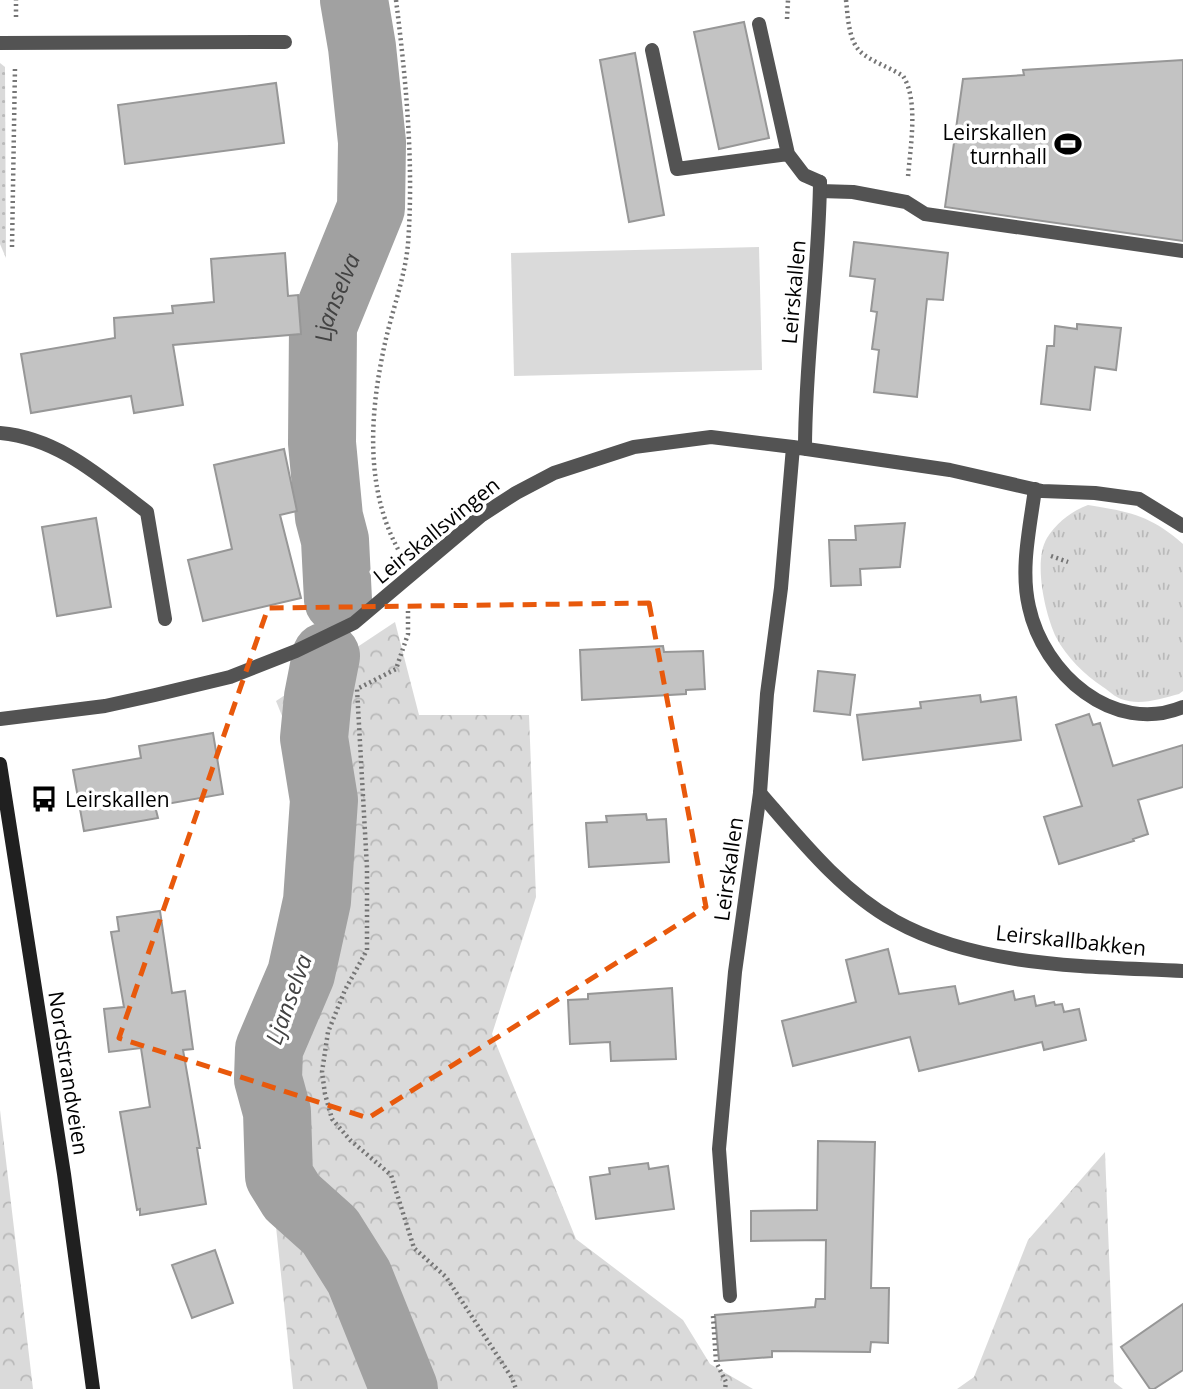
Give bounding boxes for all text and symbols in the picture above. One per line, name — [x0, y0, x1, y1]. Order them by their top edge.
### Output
place label: Leirskallen turnhall — [942, 118, 1047, 170]
sports icon: Leirskallen turnhall — [1053, 129, 1083, 159]
street label: Leirskallen — [774, 239, 812, 345]
water label: Ljanselva — [307, 248, 367, 342]
street label: Leirskallsvingen — [367, 470, 505, 590]
bus stop icon: Leirskallen — [29, 784, 59, 814]
place label: Leirskallen — [65, 785, 170, 813]
street label: Leirskallen — [707, 815, 749, 923]
street label: Leirskallbakken — [994, 918, 1148, 962]
water label: Ljanselva — [257, 949, 319, 1049]
street label: Nordstrandveien — [42, 989, 96, 1157]

